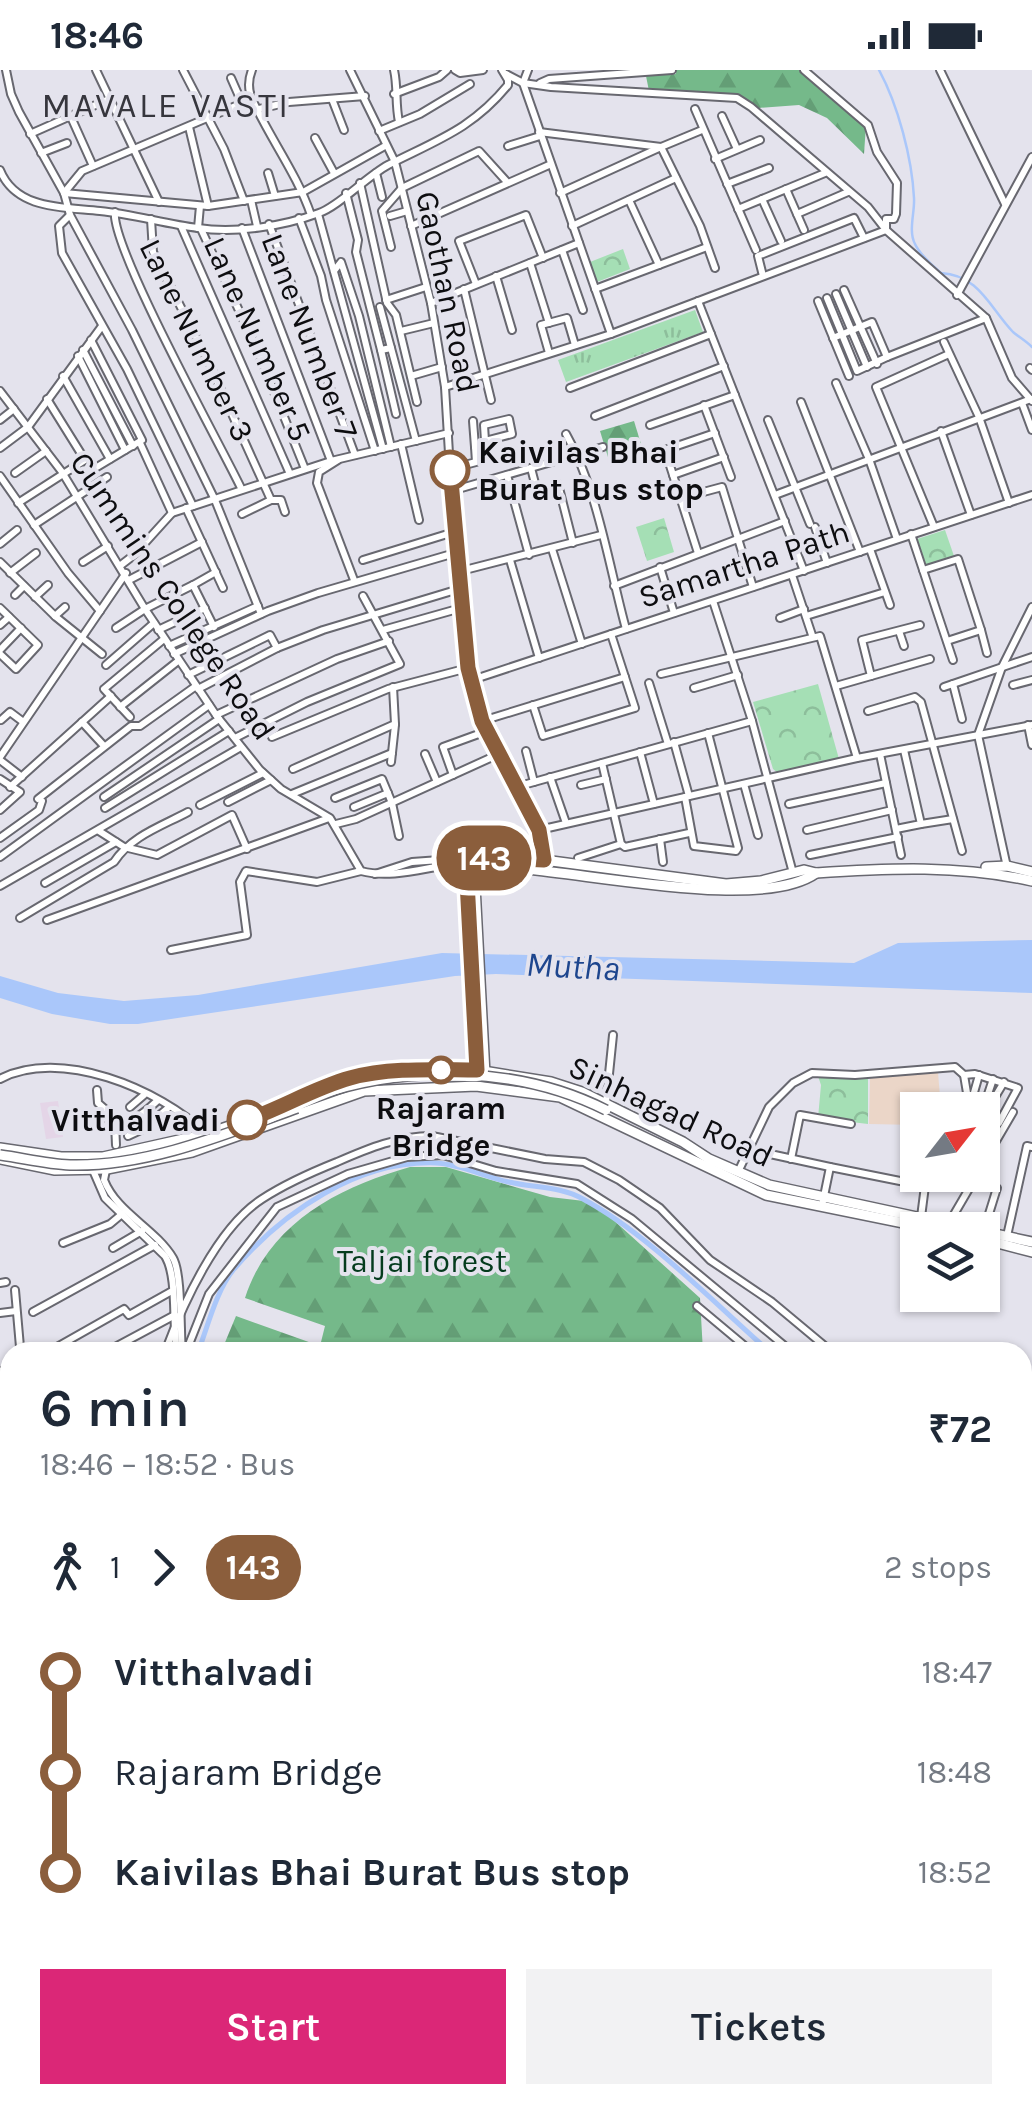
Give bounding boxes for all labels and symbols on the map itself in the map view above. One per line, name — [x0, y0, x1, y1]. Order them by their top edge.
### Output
district label: MAVALE VASTI — [42, 85, 290, 126]
street label: Gaothan Road — [408, 188, 487, 396]
street label: Lane Number 7 — [253, 228, 366, 444]
street label: Lane Number 5 — [196, 231, 319, 447]
street label: Lane Number 3 — [132, 233, 262, 447]
place label: Kaivilas Bhai Burat Bus stop — [478, 434, 704, 508]
street label: Cummins College Road — [62, 445, 283, 747]
marker: Kaivilas Bhai Burat Bus stop — [431, 451, 469, 489]
street label: Samartha Path — [634, 513, 854, 616]
line badge: 143 — [426, 826, 542, 890]
water label: Mutha — [525, 944, 621, 989]
street label: Sinhagad Road — [563, 1048, 779, 1175]
marker: Rajaram Bridge — [428, 1057, 454, 1083]
place label: Rajaram Bridge — [376, 1090, 506, 1164]
north arrow — [900, 1092, 1000, 1192]
marker: Vitthalvadi — [228, 1101, 266, 1139]
place label: Vitthalvadi — [51, 1102, 220, 1139]
park label: Taljai forest — [337, 1243, 507, 1280]

